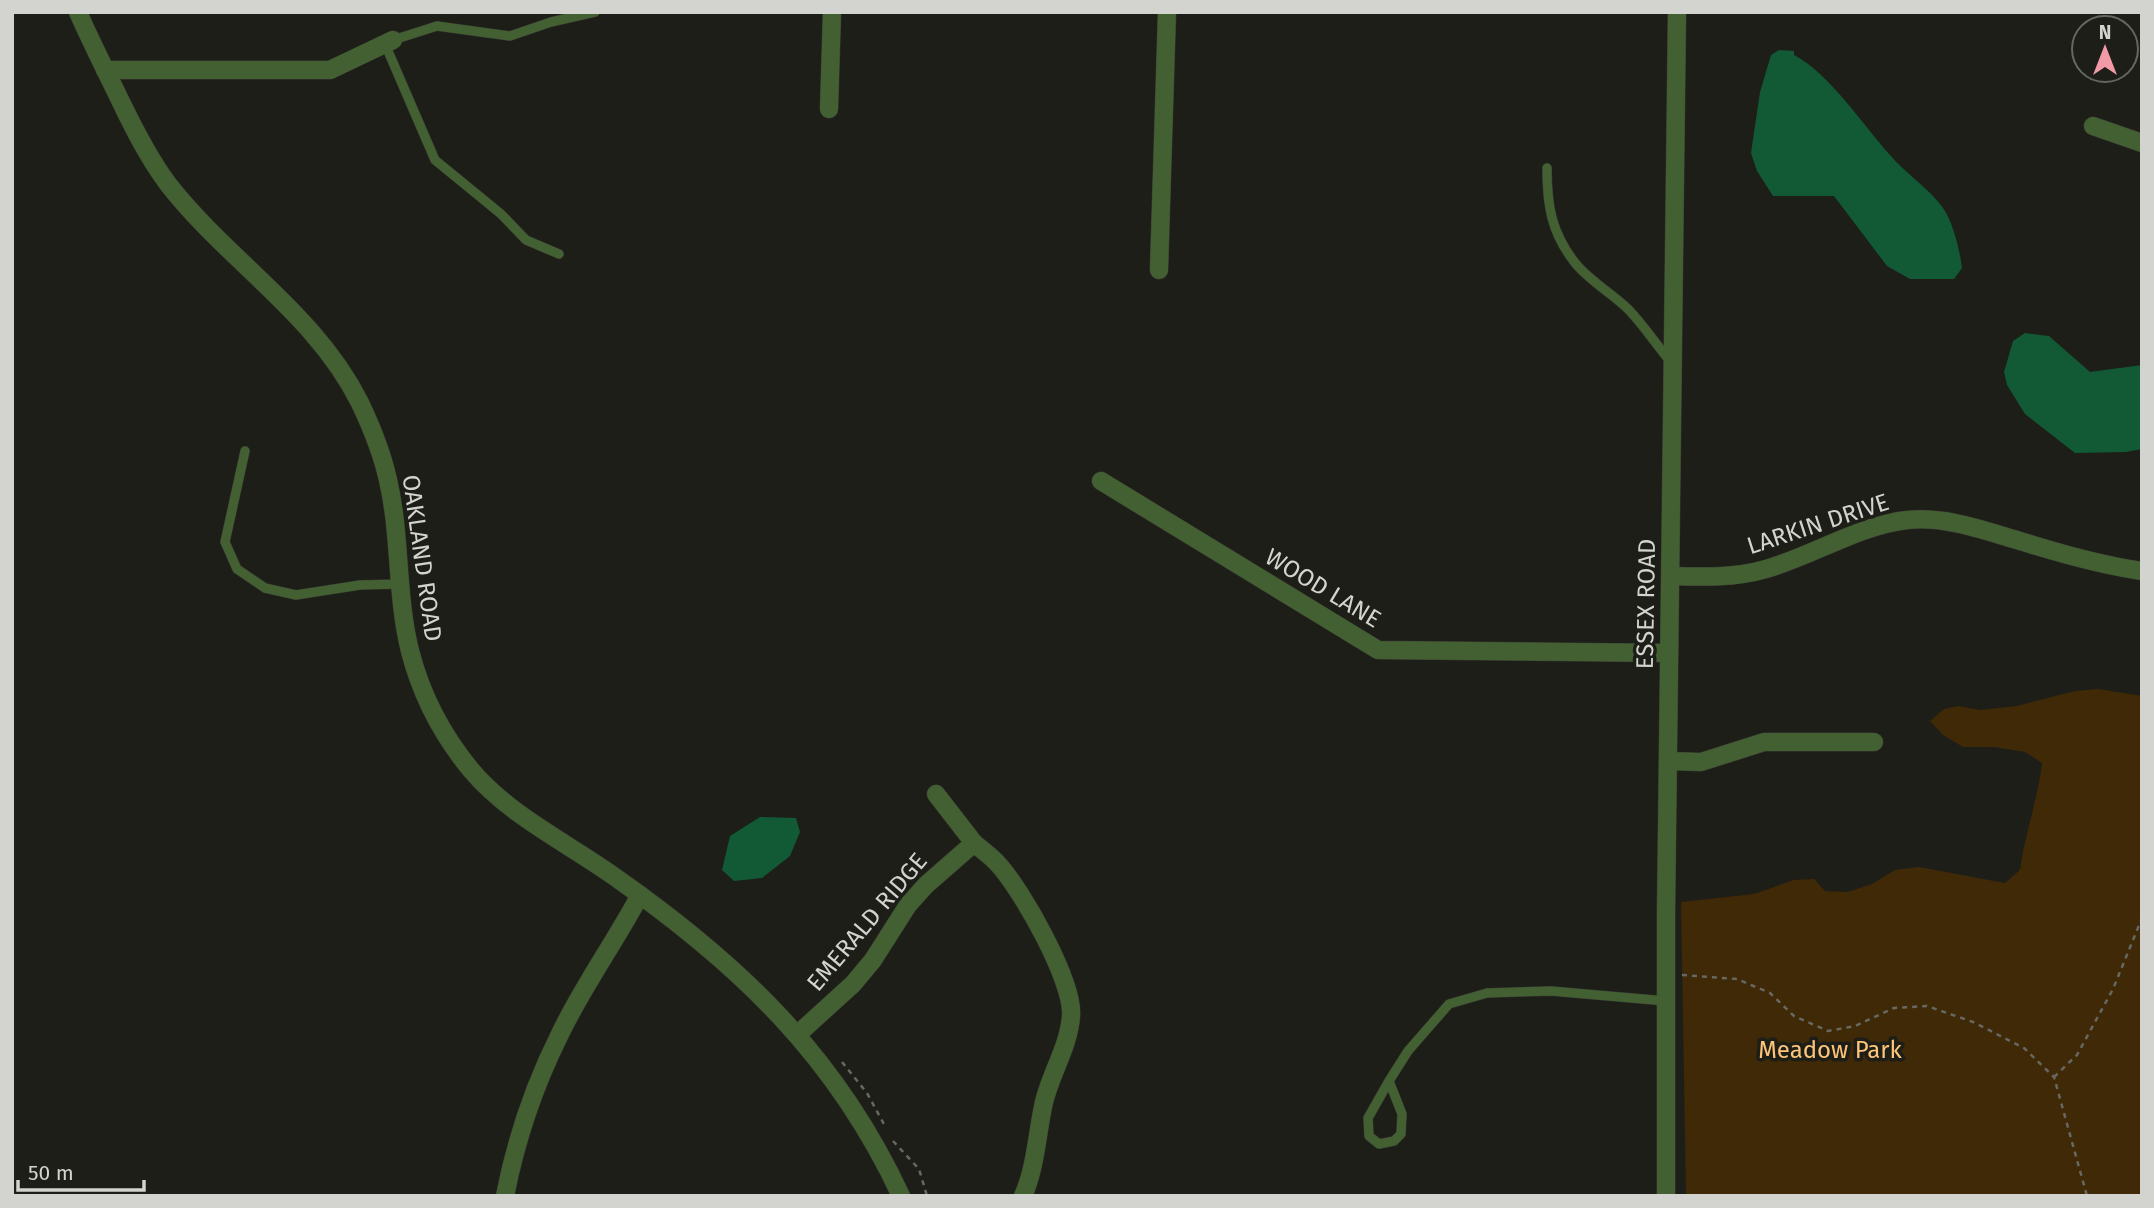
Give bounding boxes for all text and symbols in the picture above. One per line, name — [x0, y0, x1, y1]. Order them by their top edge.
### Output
north arrow — [2070, 14, 2140, 84]
text: N — [2099, 21, 2111, 44]
street label: OAKLAND ROAD — [396, 473, 448, 643]
street label: LARKIN DRIVE — [1744, 488, 1892, 560]
street label: ESSEX ROAD — [1631, 539, 1661, 669]
street label: WOOD LANE — [1260, 543, 1386, 633]
street label: EMERALD RIDGE — [801, 847, 933, 997]
park label: Meadow Park — [1758, 1036, 1903, 1064]
scale bar — [18, 1148, 144, 1192]
text: 50 m — [28, 1160, 74, 1186]

